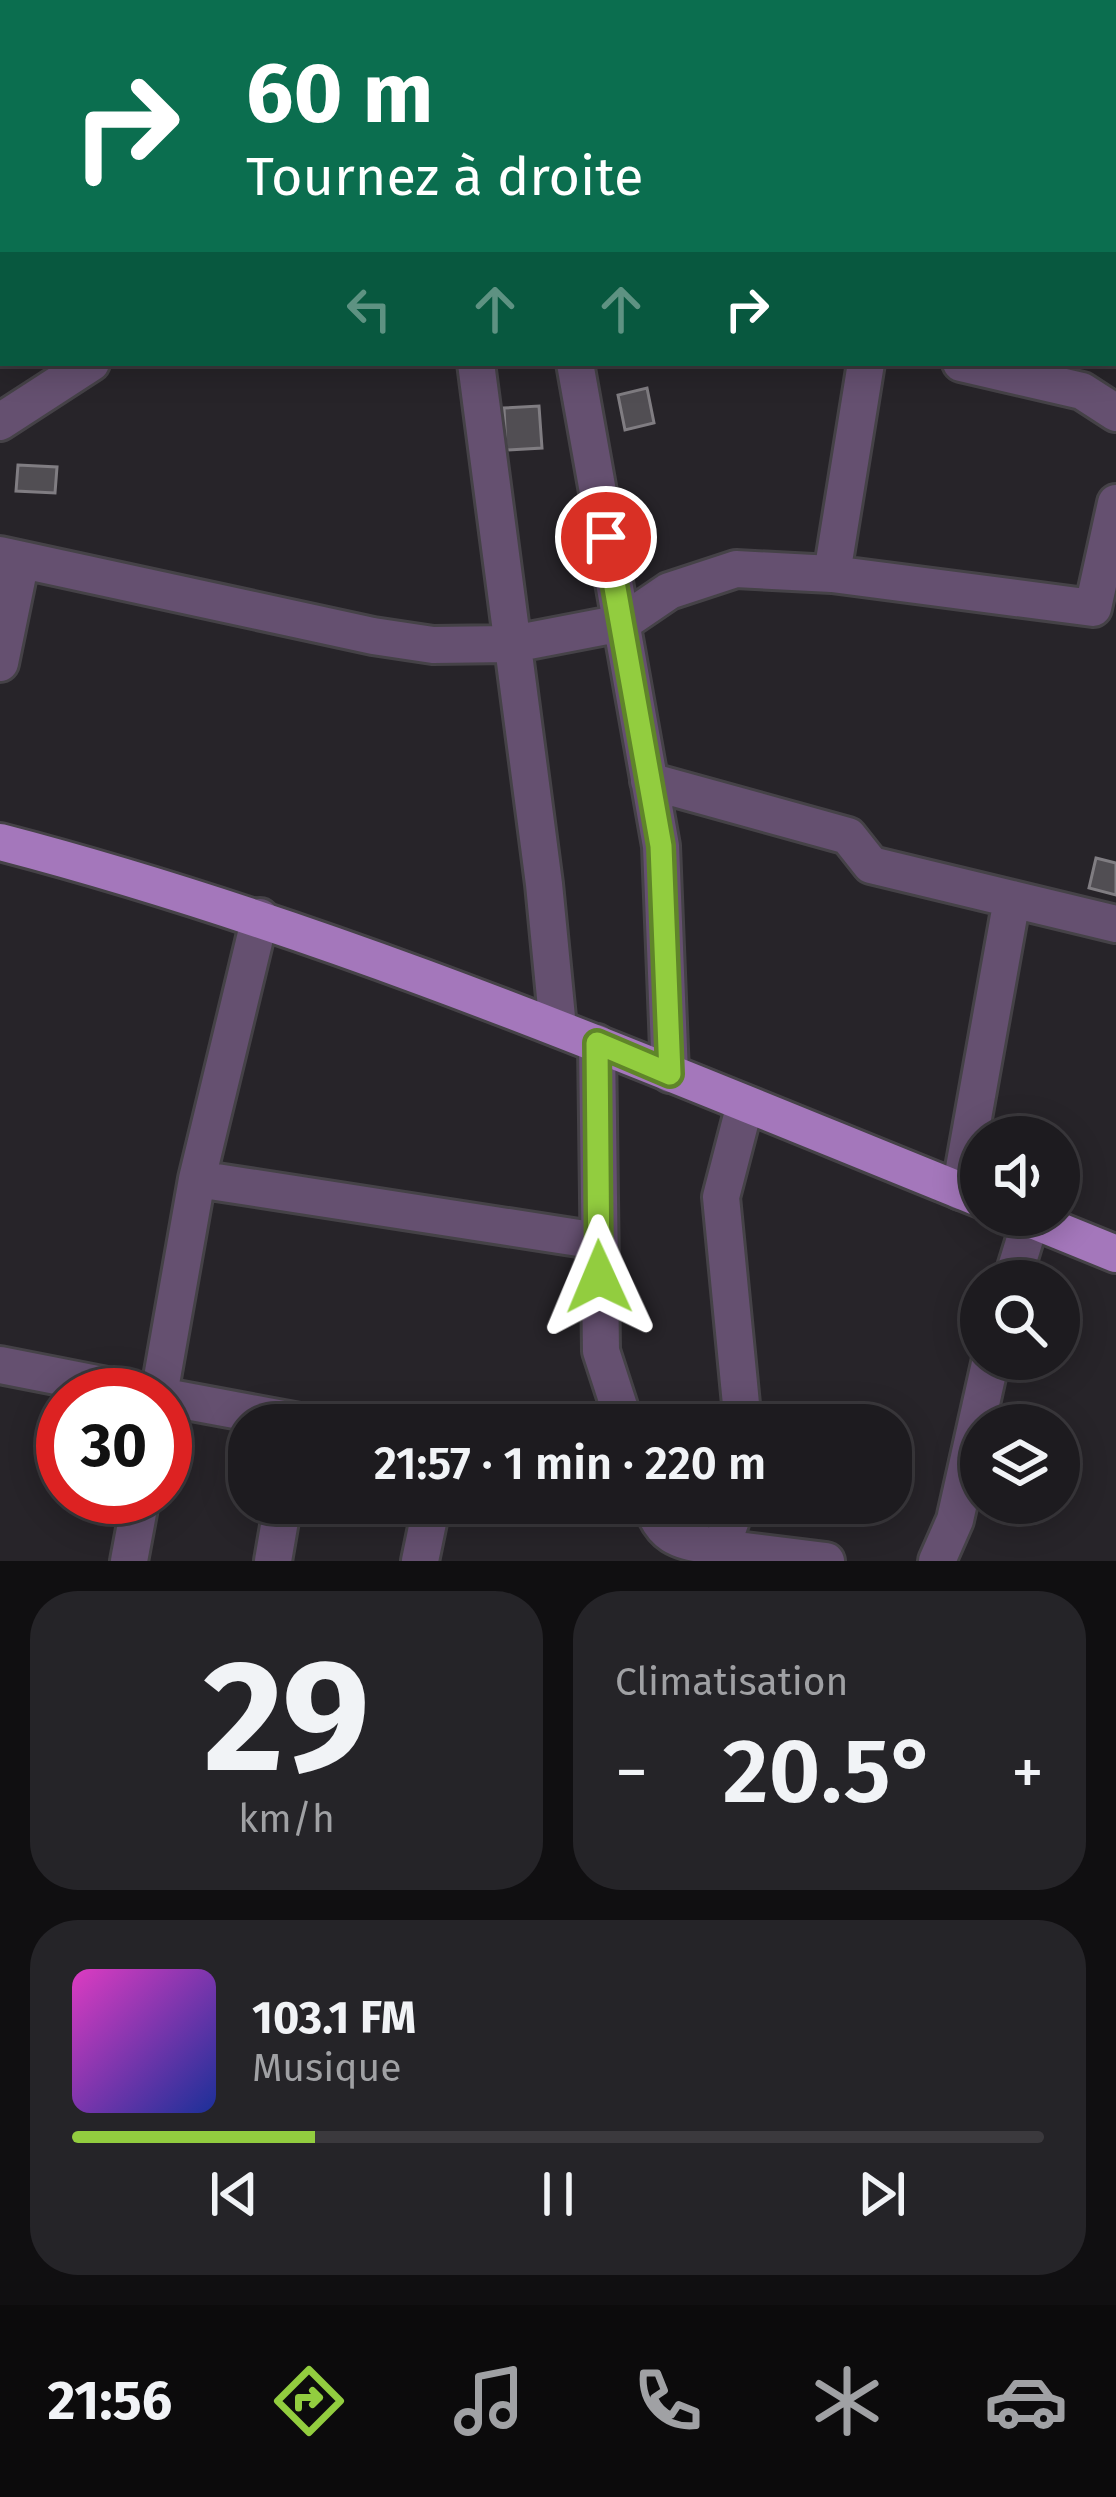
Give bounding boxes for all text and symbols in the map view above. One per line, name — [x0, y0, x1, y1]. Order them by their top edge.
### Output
text: 60 m — [246, 43, 433, 144]
icon: right — [48, 48, 204, 204]
text: Tournez à droite — [246, 145, 643, 209]
icon: left — [336, 276, 402, 342]
icon: ahead — [462, 276, 528, 342]
icon: ahead — [588, 276, 654, 342]
icon: right — [714, 276, 780, 342]
pin — [555, 486, 657, 588]
icon: arrive — [573, 504, 639, 570]
map controls — [960, 1116, 1080, 1524]
button: sound — [960, 1116, 1080, 1236]
position arrow — [536, 1214, 662, 1340]
button: search — [960, 1260, 1080, 1380]
speed limit sign: 30 — [36, 1368, 192, 1524]
button: layers — [960, 1404, 1080, 1524]
text: 21:57 · 1 min · 220 m — [374, 1437, 766, 1491]
text: 29 — [203, 1624, 370, 1811]
text: Climatisation — [615, 1659, 848, 1705]
text: 20.5° — [722, 1718, 937, 1826]
text: − — [615, 1733, 648, 1812]
text: + — [1011, 1733, 1044, 1812]
text: km/h — [238, 1796, 335, 1842]
text: 103.1 FM — [252, 1991, 416, 2045]
text: Musique — [252, 2045, 402, 2091]
icon: previous — [201, 2161, 267, 2227]
icon: pause — [525, 2161, 591, 2227]
icon: next — [849, 2161, 915, 2227]
icon: directions — [267, 2359, 351, 2443]
icon: music — [447, 2359, 531, 2443]
icon: phone — [626, 2359, 710, 2443]
icon: climate — [805, 2359, 889, 2443]
icon: car — [984, 2359, 1068, 2443]
text: 21:56 — [48, 2369, 172, 2433]

